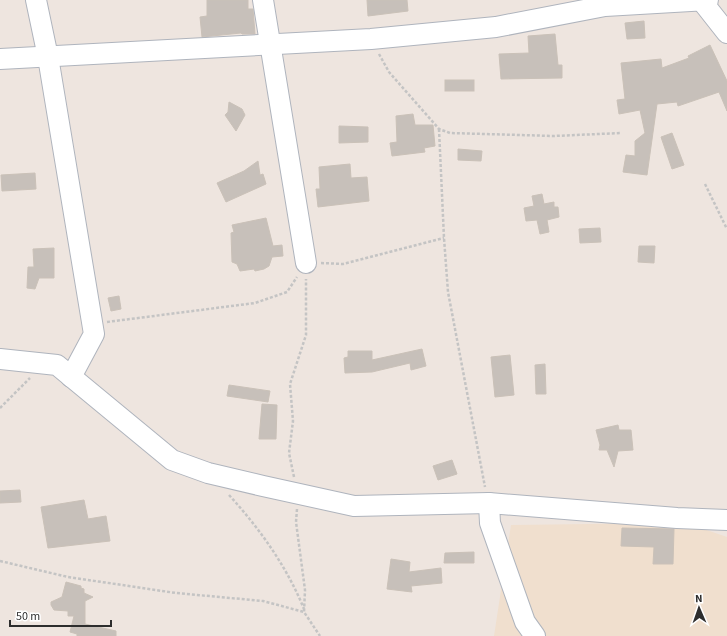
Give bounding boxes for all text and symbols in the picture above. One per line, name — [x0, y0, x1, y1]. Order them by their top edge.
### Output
north arrow — [679, 588, 719, 628]
text: N — [695, 591, 703, 606]
scale bar — [10, 602, 111, 628]
text: 50 m — [16, 608, 40, 625]

